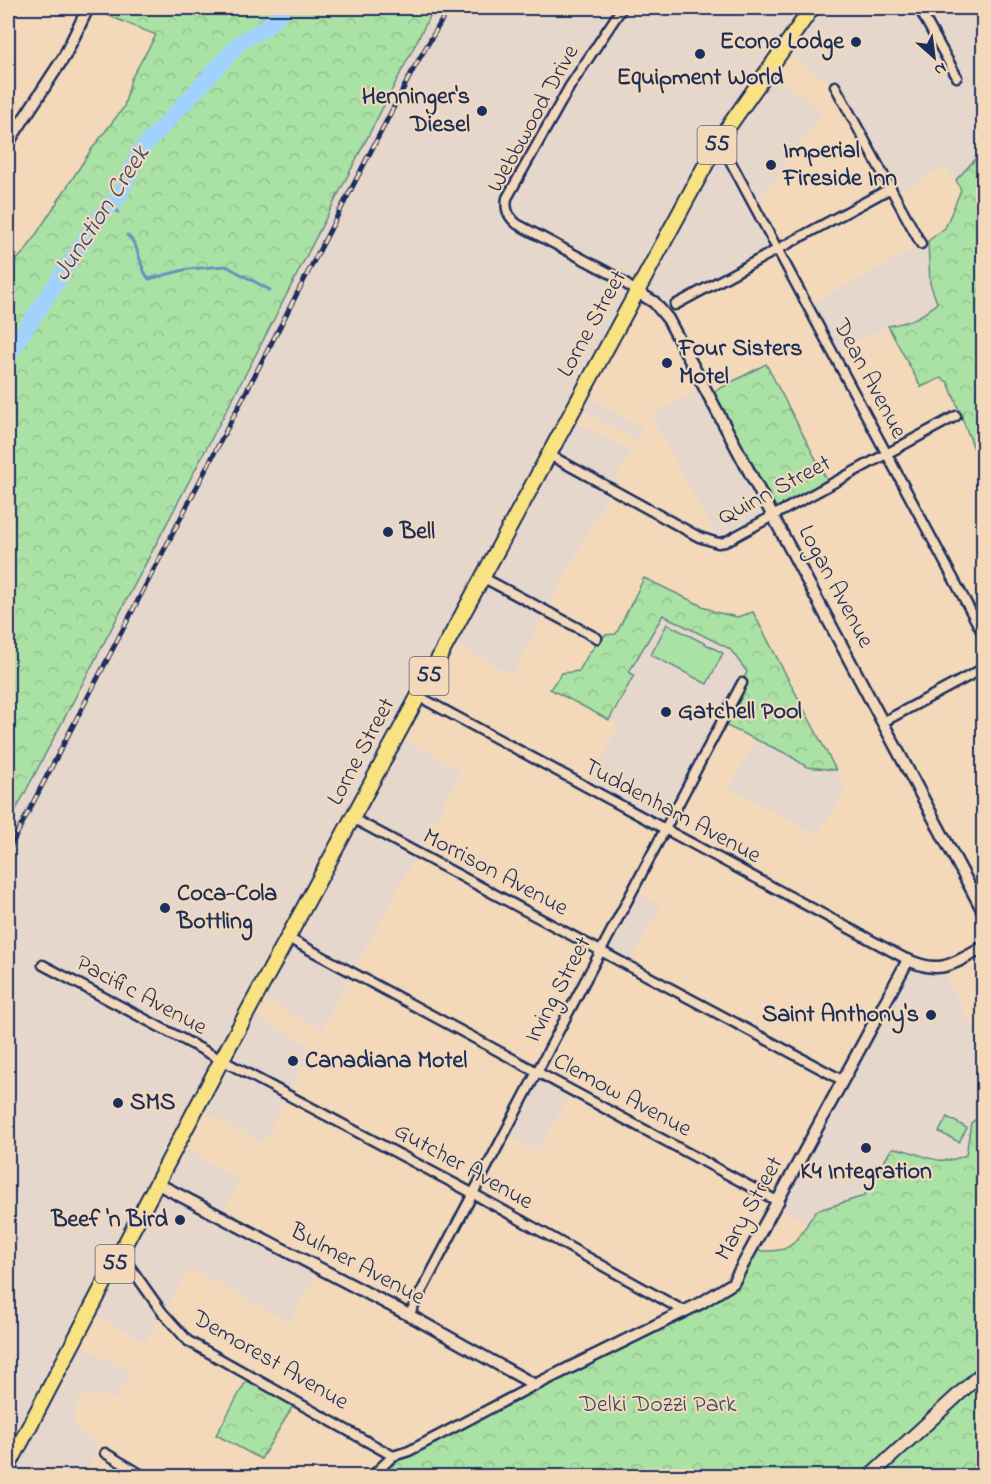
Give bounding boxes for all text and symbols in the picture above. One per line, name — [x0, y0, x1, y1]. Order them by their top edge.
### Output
place label: Econo Lodge — [720, 25, 845, 61]
north arrow — [904, 27, 964, 87]
marker: Econo Lodge — [849, 35, 863, 49]
street label: Webbwood Drive — [479, 39, 589, 199]
marker: Equipment World — [693, 47, 707, 61]
text: N — [930, 55, 951, 82]
place label: Equipment World — [617, 61, 784, 96]
place label: Henninger's Diesel — [362, 80, 470, 143]
marker: Henninger's Diesel — [475, 104, 489, 118]
road number: 55 — [698, 126, 736, 164]
place label: Imperial Fireside Inn — [782, 134, 897, 197]
water label: Junction Creek — [44, 137, 161, 289]
marker: Imperial Fireside Inn — [764, 158, 778, 172]
street label: Lorne Street — [549, 264, 637, 384]
street label: Dean Avenue — [822, 312, 915, 445]
place label: Four Sisters Motel — [678, 332, 802, 395]
marker: Four Sisters Motel — [660, 356, 674, 370]
street label: Quinn Street — [712, 447, 838, 535]
place label: Bell — [399, 515, 435, 550]
street label: Logan Avenue — [788, 519, 882, 655]
marker: Bell — [381, 525, 395, 539]
road number: 55 — [410, 657, 448, 695]
street label: Lorne Street — [319, 692, 405, 812]
place label: Gatchell Pool — [678, 695, 802, 730]
marker: Gatchell Pool — [659, 705, 673, 719]
street label: Tuddenham Avenue — [577, 750, 767, 874]
street label: Morrison Avenue — [416, 820, 574, 926]
place label: Coca-Cola Bottling — [176, 877, 277, 941]
marker: Coca-Cola Bottling — [158, 901, 172, 915]
street label: Irving Street — [516, 931, 602, 1049]
street label: Pacific Avenue — [69, 947, 213, 1045]
place label: Saint Anthony's — [762, 998, 919, 1034]
marker: Saint Anthony's — [924, 1008, 938, 1022]
place label: Canadiana Motel — [305, 1044, 467, 1079]
street label: Clemow Avenue — [546, 1045, 698, 1147]
marker: Canadiana Motel — [286, 1054, 300, 1068]
place label: SMS — [130, 1086, 175, 1121]
marker: SMS — [111, 1096, 125, 1110]
street label: Gutcher Avenue — [387, 1114, 539, 1220]
marker: K4 Integration — [859, 1141, 873, 1155]
street label: Mary Street — [707, 1150, 794, 1268]
place label: K4 Integration — [800, 1155, 932, 1191]
place label: Beef 'n Bird — [50, 1203, 169, 1238]
marker: Beef 'n Bird — [173, 1213, 187, 1227]
street label: Bulmer Avenue — [282, 1214, 431, 1315]
road number: 55 — [96, 1245, 134, 1283]
street label: Demorest Avenue — [184, 1301, 355, 1420]
park label: Delki Dozzi Park — [578, 1388, 737, 1423]

